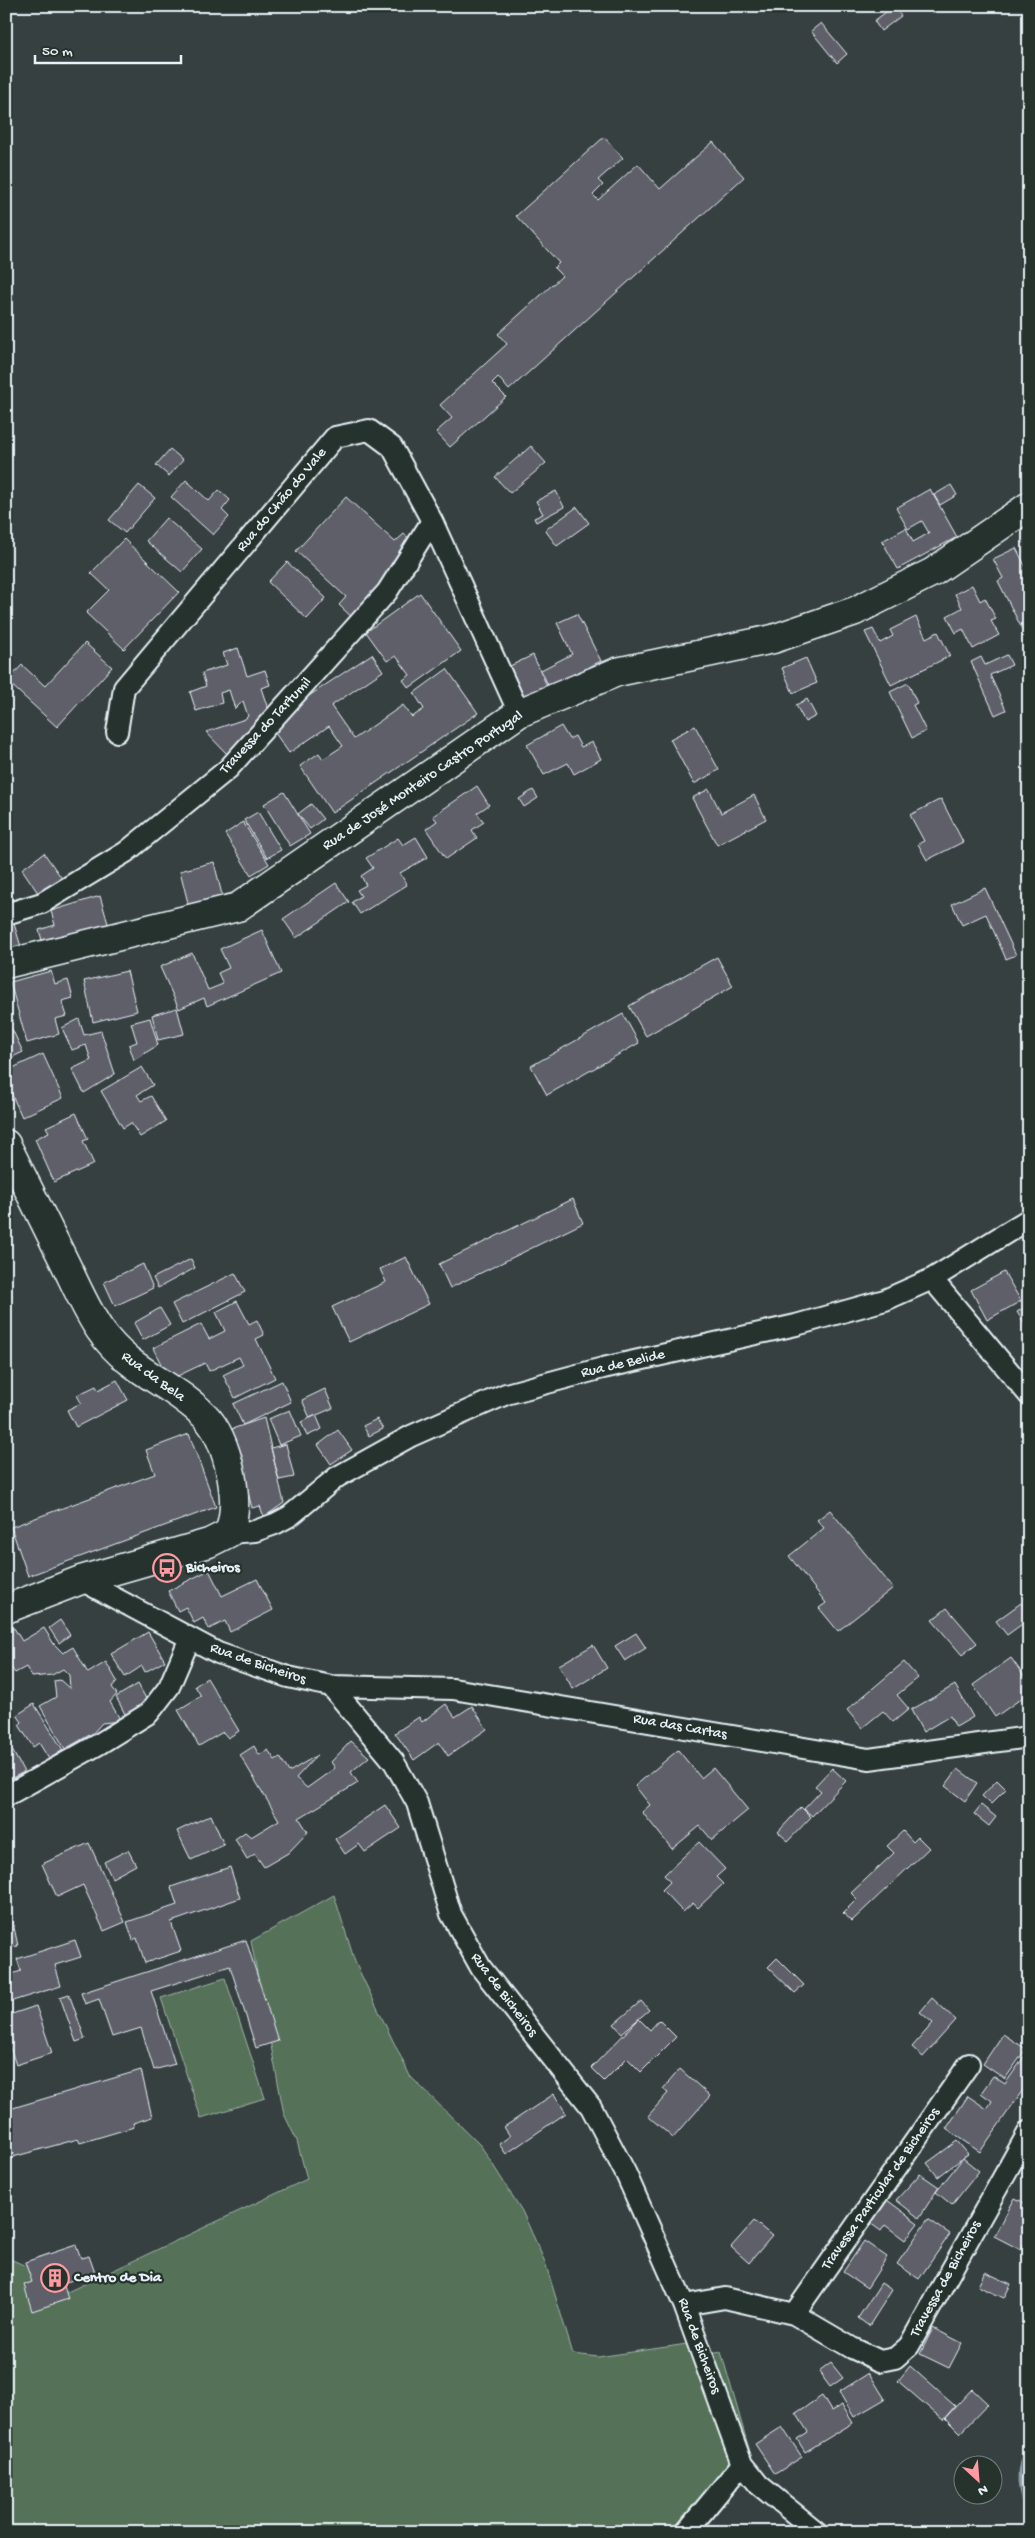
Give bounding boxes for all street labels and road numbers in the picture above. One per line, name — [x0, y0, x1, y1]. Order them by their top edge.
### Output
street label: Rua do Chão do Vale — [233, 444, 331, 556]
street label: Travessa do Tartumil — [216, 674, 316, 779]
street label: Rua de José Monteiro Castro Portugal — [319, 707, 527, 855]
street label: Rua de Belide — [579, 1346, 667, 1382]
street label: Rua da Bela — [118, 1348, 189, 1407]
street label: Rua de Bicheiros — [208, 1639, 309, 1689]
street label: Rua das Cartas — [632, 1710, 729, 1744]
street label: Rua de Bicheiros — [467, 1949, 542, 2041]
street label: Travessa Particular de Bicheiros — [817, 2104, 944, 2275]
street label: Travessa de Bicheiros — [906, 2217, 986, 2341]
street label: Rua de Bicheiros — [673, 2296, 725, 2397]

